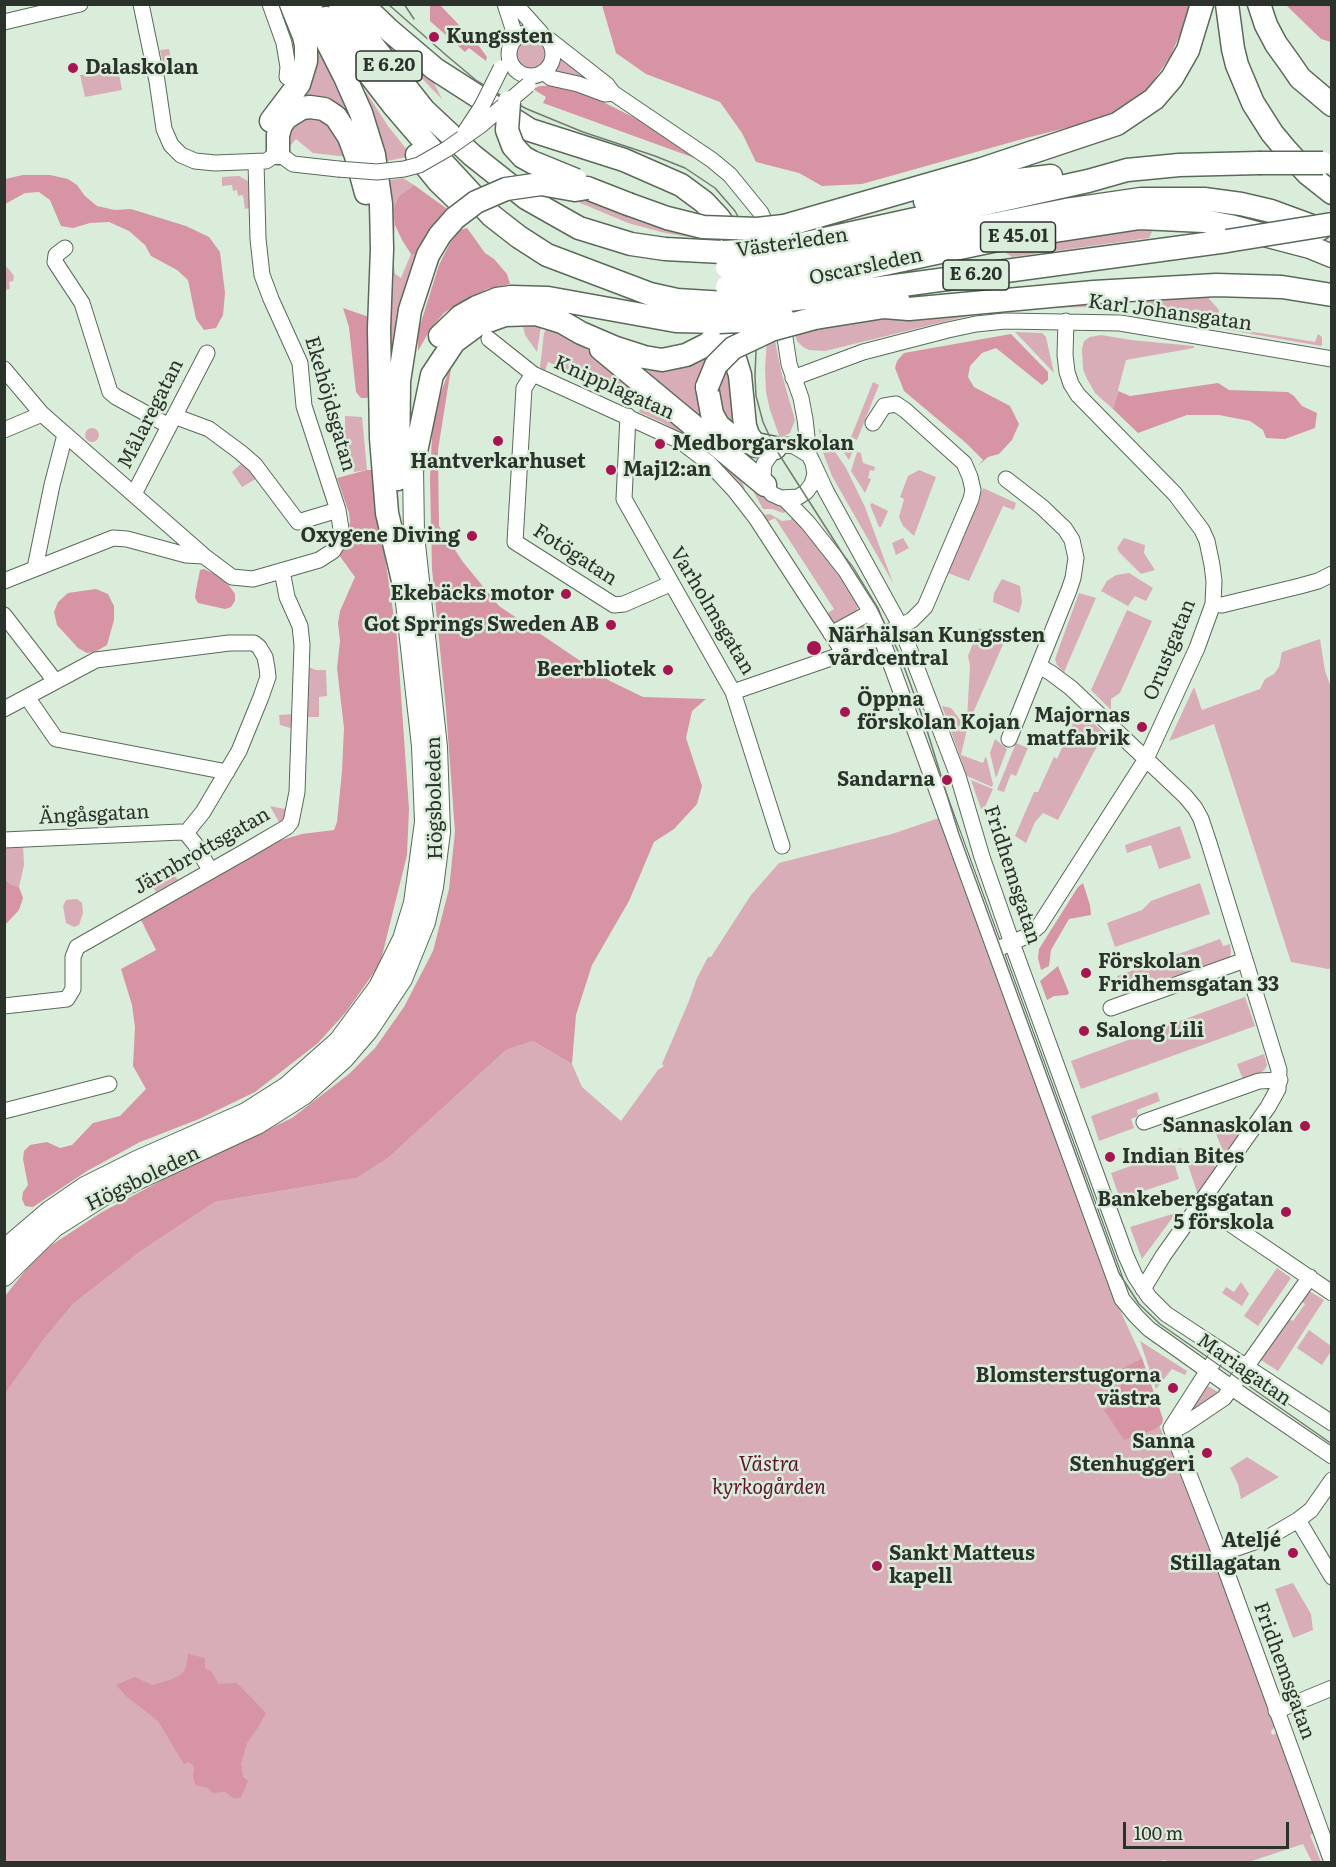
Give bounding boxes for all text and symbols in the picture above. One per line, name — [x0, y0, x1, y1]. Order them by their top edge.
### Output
place label: Kungssten — [446, 25, 554, 49]
marker: Kungssten — [427, 30, 441, 44]
road number: E 6.20 — [356, 51, 422, 81]
place label: Dalaskolan — [85, 56, 199, 80]
marker: Dalaskolan — [66, 61, 80, 75]
road number: E 45.01 — [980, 222, 1056, 252]
street label: Västerleden — [734, 223, 850, 263]
street label: Oscarsleden — [807, 243, 925, 291]
road number: E 6.20 — [943, 260, 1009, 290]
street label: Karl Johansgatan — [1086, 290, 1254, 336]
street label: Ekehöjdsgatan — [299, 333, 361, 475]
street label: Knipplagatan — [550, 351, 678, 425]
street label: Målaregatan — [113, 355, 189, 473]
place label: Medborgarskolan — [672, 432, 854, 456]
marker: Hantverkarhuset — [491, 434, 505, 448]
marker: Medborgarskolan — [653, 437, 667, 451]
place label: Hantverkarhuset — [410, 450, 586, 474]
place label: Maj12:an — [623, 458, 711, 482]
marker: Maj12:an — [604, 463, 618, 477]
street label: Fotögatan — [528, 519, 622, 591]
place label: Oxygene Diving — [301, 524, 460, 548]
marker: Oxygene Diving — [465, 529, 479, 543]
street label: Varholmsgatan — [664, 543, 760, 679]
place label: Ekebäcks motor — [390, 582, 554, 606]
marker: Ekebäcks motor — [559, 587, 573, 601]
street label: Orustgatan — [1139, 596, 1201, 704]
place label: Got Springs Sweden AB — [364, 613, 599, 637]
marker: Got Springs Sweden AB — [604, 618, 618, 632]
place label: Närhälsan Kungssten vårdcentral — [828, 624, 1045, 671]
marker: Närhälsan Kungssten vårdcentral — [805, 639, 823, 657]
place label: Beerbliotek — [537, 658, 656, 682]
marker: Beerbliotek — [661, 663, 675, 677]
place label: Öppna förskolan Kojan — [857, 688, 1020, 735]
place label: Majornas matfabrik — [1026, 704, 1130, 751]
marker: Öppna förskolan Kojan — [838, 705, 852, 719]
marker: Majornas matfabrik — [1135, 720, 1149, 734]
street label: Högsboleden — [422, 736, 448, 860]
place label: Sandarna — [837, 768, 935, 792]
marker: Sandarna — [940, 773, 954, 787]
street label: Ängåsgatan — [38, 800, 150, 830]
street label: Järnbrottsgatan — [130, 802, 274, 900]
street label: Fridhemsgatan — [978, 803, 1046, 947]
place label: Förskolan Fridhemsgatan 33 — [1098, 950, 1279, 997]
marker: Förskolan Fridhemsgatan 33 — [1079, 966, 1093, 980]
place label: Salong Lili — [1096, 1019, 1204, 1043]
marker: Salong Lili — [1077, 1024, 1091, 1038]
place label: Sannaskolan — [1163, 1114, 1293, 1138]
marker: Sannaskolan — [1298, 1119, 1312, 1133]
street label: Högsboleden — [82, 1141, 204, 1217]
place label: Indian Bites — [1122, 1145, 1244, 1169]
marker: Indian Bites — [1103, 1150, 1117, 1164]
place label: Bankebergsgatan 5 förskola — [1097, 1188, 1274, 1235]
marker: Bankebergsgatan 5 förskola — [1279, 1205, 1293, 1219]
street label: Mariagatan — [1192, 1329, 1296, 1411]
place label: Blomsterstugorna västra — [976, 1364, 1161, 1411]
marker: Blomsterstugorna västra — [1166, 1381, 1180, 1395]
place label: Sanna Stenhuggeri — [1070, 1430, 1195, 1477]
marker: Sanna Stenhuggeri — [1200, 1446, 1214, 1460]
park label: Västra kyrkogården — [712, 1453, 826, 1500]
place label: Ateljé Stillagatan — [1170, 1529, 1281, 1576]
place label: Sankt Matteus kapell — [889, 1542, 1035, 1589]
marker: Ateljé Stillagatan — [1286, 1546, 1300, 1560]
marker: Sankt Matteus kapell — [870, 1559, 884, 1573]
street label: Fridhemsgatan — [1248, 1599, 1320, 1743]
scale bar — [1126, 1810, 1292, 1848]
text: 100 m — [1134, 1819, 1183, 1846]

